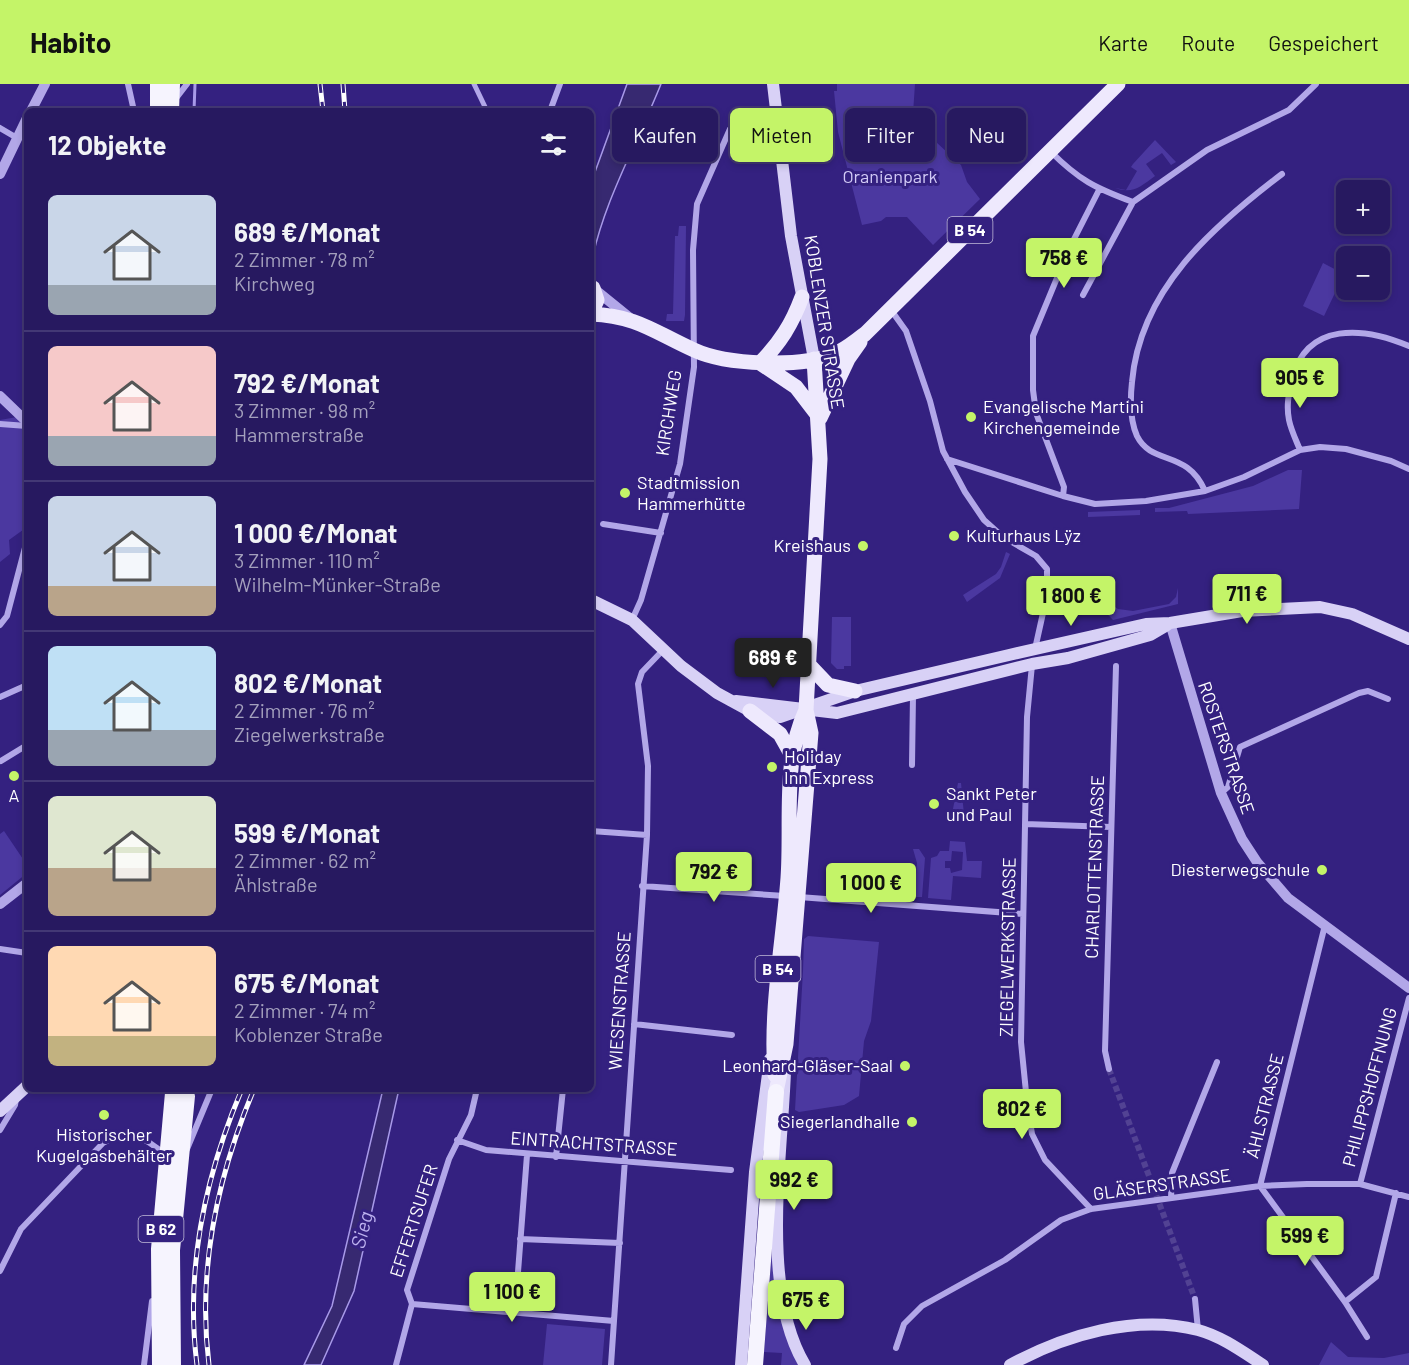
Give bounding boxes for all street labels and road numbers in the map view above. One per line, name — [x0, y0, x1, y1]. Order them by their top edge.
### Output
road number: B 54 — [948, 217, 992, 243]
street label: KOBLENZER STRASSE — [800, 233, 850, 411]
street label: KIRCHWEG — [650, 368, 686, 457]
street label: ROSTERSTRASSE — [1194, 678, 1260, 817]
street label: CHARLOTTENSTRASSE — [1080, 775, 1108, 959]
street label: ZIEGELWERKSTRASSE — [994, 857, 1020, 1037]
street label: WIESENSTRASSE — [603, 931, 635, 1071]
road number: B 54 — [756, 956, 800, 982]
street label: PHILIPPSHOFFNUNG — [1337, 1005, 1401, 1169]
street label: ÄHLSTRASSE — [1240, 1051, 1288, 1160]
street label: EINTRACHTSTRASSE — [510, 1126, 678, 1160]
street label: EFFERTSUFER — [384, 1161, 442, 1280]
street label: GLÄSERSTRASSE — [1092, 1163, 1232, 1205]
road number: B 62 — [138, 1216, 184, 1242]

